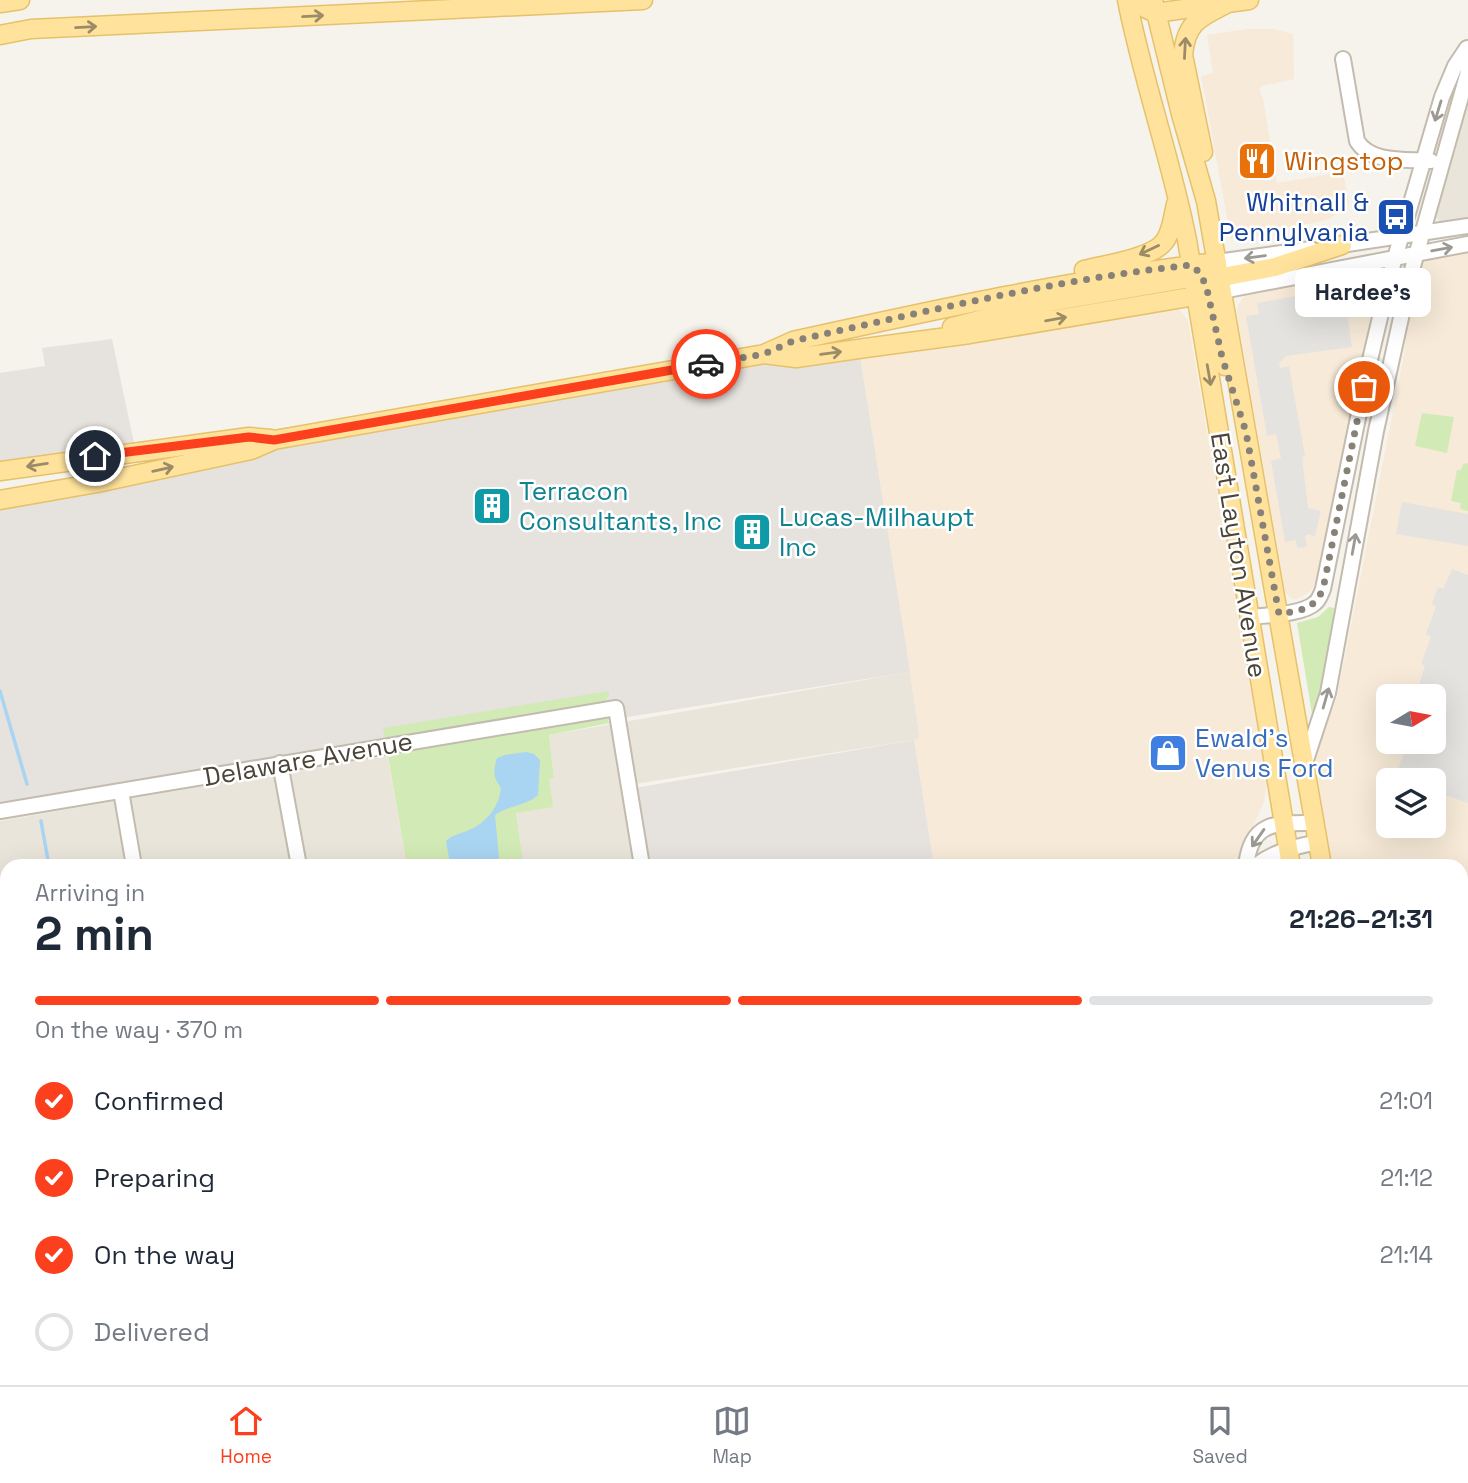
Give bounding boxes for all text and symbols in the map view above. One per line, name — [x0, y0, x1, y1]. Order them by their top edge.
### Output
one-way arrow — [301, 9, 324, 22]
one-way arrow — [74, 20, 97, 33]
one-way arrow — [1179, 37, 1192, 60]
one-way arrow — [1430, 100, 1443, 122]
restaurant icon: Wingstop — [1236, 140, 1278, 182]
place label: Wingstop — [1284, 144, 1403, 178]
place label: Whitnall & Pennylvania — [1219, 185, 1369, 249]
bus stop icon: Whitnall & Pennylvania — [1375, 196, 1417, 238]
one-way arrow — [1430, 242, 1453, 255]
one-way arrow — [1139, 244, 1160, 258]
one-way arrow — [1244, 251, 1267, 264]
callout: Hardee's — [1296, 268, 1432, 317]
text: Hardee's — [1315, 277, 1411, 307]
one-way arrow — [1044, 312, 1067, 325]
courier — [671, 329, 741, 399]
icon: car — [687, 345, 725, 383]
one-way arrow — [820, 346, 842, 359]
pin — [1334, 357, 1394, 417]
one-way arrow — [1203, 363, 1216, 386]
icon: bag — [1345, 368, 1383, 406]
pin — [65, 426, 125, 486]
street label: East Layton Avenue — [1203, 430, 1275, 680]
icon: home — [76, 437, 114, 475]
one-way arrow — [26, 459, 49, 472]
one-way arrow — [151, 461, 174, 475]
place label: Terracon Consultants, Inc — [519, 474, 722, 538]
building icon: Terracon Consultants, Inc — [471, 485, 513, 527]
place label: Lucas-Milhaupt Inc — [779, 500, 975, 564]
building icon: Lucas-Milhaupt Inc — [731, 511, 773, 553]
one-way arrow — [1348, 533, 1361, 556]
north arrow — [1376, 684, 1446, 754]
map controls — [1376, 684, 1446, 838]
one-way arrow — [1320, 687, 1333, 709]
place label: Ewald's Venus Ford — [1195, 721, 1334, 785]
street label: Delaware Avenue — [201, 724, 415, 794]
shop icon: Ewald's Venus Ford — [1147, 732, 1189, 774]
button: layers — [1376, 768, 1446, 838]
one-way arrow — [1251, 828, 1265, 847]
text: Arriving in — [35, 878, 145, 908]
text: 21:26–21:31 — [1289, 902, 1433, 936]
text: 2 min — [35, 905, 154, 963]
text: On the way · 370 m — [35, 1015, 243, 1045]
icon: check — [35, 1082, 73, 1120]
text: Confirmed — [94, 1084, 224, 1118]
text: 21:01 — [1379, 1086, 1433, 1116]
icon: check — [35, 1159, 73, 1197]
text: Preparing — [94, 1161, 215, 1195]
text: 21:12 — [1380, 1163, 1433, 1193]
icon: check — [35, 1236, 73, 1274]
text: On the way — [94, 1238, 235, 1272]
text: 21:14 — [1380, 1240, 1433, 1270]
text: Delivered — [94, 1315, 210, 1349]
tab: Home — [220, 1402, 272, 1469]
tab: Map — [712, 1402, 752, 1469]
tab: Saved — [1192, 1402, 1248, 1469]

